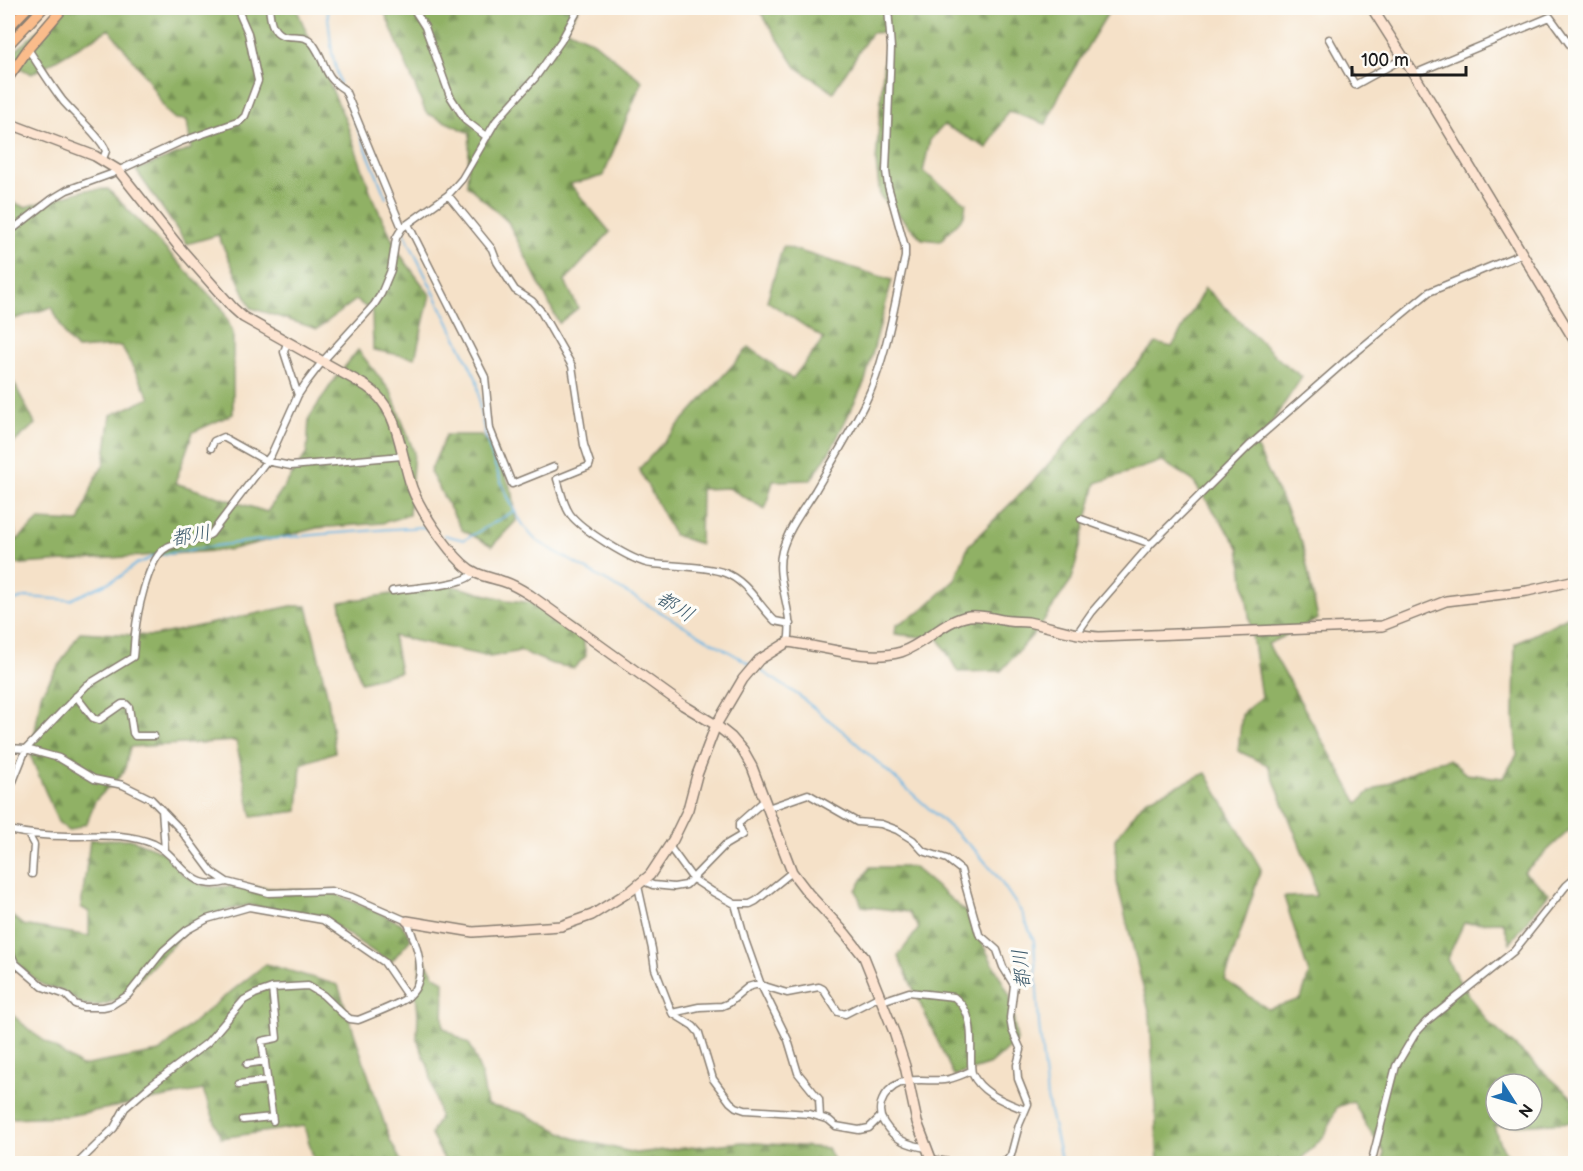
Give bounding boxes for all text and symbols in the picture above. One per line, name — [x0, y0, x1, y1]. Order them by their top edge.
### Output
scale bar — [1352, 39, 1466, 77]
text: 100 m — [1361, 50, 1409, 71]
water label: 都川 — [169, 521, 213, 551]
water label: 都川 — [652, 586, 698, 628]
water label: 都川 — [1008, 948, 1036, 990]
north arrow — [1484, 1072, 1544, 1132]
text: N — [1514, 1100, 1536, 1121]

